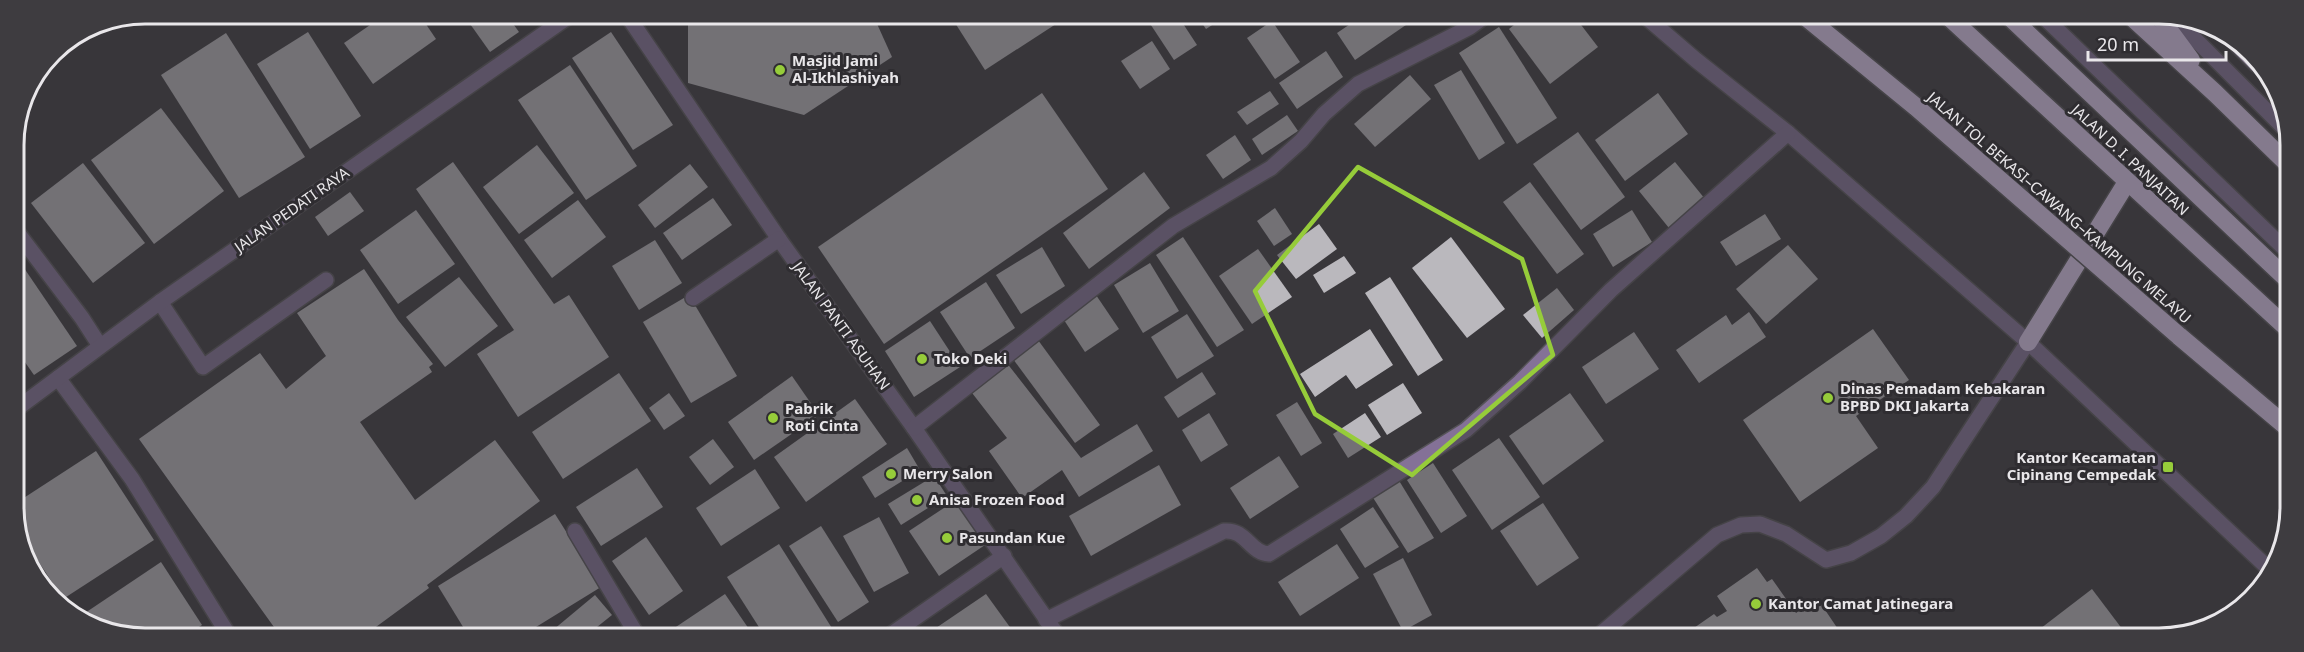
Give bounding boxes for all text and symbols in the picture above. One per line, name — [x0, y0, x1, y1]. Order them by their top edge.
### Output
scale bar — [2088, 24, 2226, 62]
text: 20 m — [2097, 32, 2139, 56]
place label: Masjid Jami Al-Ikhlashiyah — [792, 50, 899, 87]
marker: Masjid Jami Al-Ikhlashiyah — [773, 63, 787, 77]
street label: JALAN TOL BEKASI–CAWANG–KAMPUNG MELAYU — [1922, 86, 2196, 328]
street label: JALAN D. I. PANJAITAN — [2066, 98, 2194, 219]
street label: JALAN PEDATI RAYA — [229, 162, 353, 257]
street label: JALAN PANTI ASUHAN — [787, 256, 895, 394]
place label: Toko Deki — [934, 348, 1007, 368]
marker: Toko Deki — [915, 352, 929, 366]
place label: Dinas Pemadam Kebakaran BPBD DKI Jakarta — [1840, 378, 2045, 415]
marker: Dinas Pemadam Kebakaran BPBD DKI Jakarta — [1821, 391, 1835, 405]
place label: Pabrik Roti Cinta — [785, 398, 858, 435]
marker: Pabrik Roti Cinta — [766, 411, 780, 425]
place label: Kantor Kecamatan Cipinang Cempedak — [2007, 447, 2157, 484]
marker: Kantor Kecamatan Cipinang Cempedak — [2161, 460, 2175, 474]
place label: Merry Salon — [903, 463, 993, 483]
marker: Merry Salon — [884, 467, 898, 481]
place label: Anisa Frozen Food — [929, 489, 1064, 509]
marker: Anisa Frozen Food — [910, 493, 924, 507]
place label: Pasundan Kue — [959, 527, 1065, 547]
marker: Pasundan Kue — [940, 531, 954, 545]
place label: Kantor Camat Jatinegara — [1768, 593, 1953, 613]
marker: Kantor Camat Jatinegara — [1749, 597, 1763, 611]

